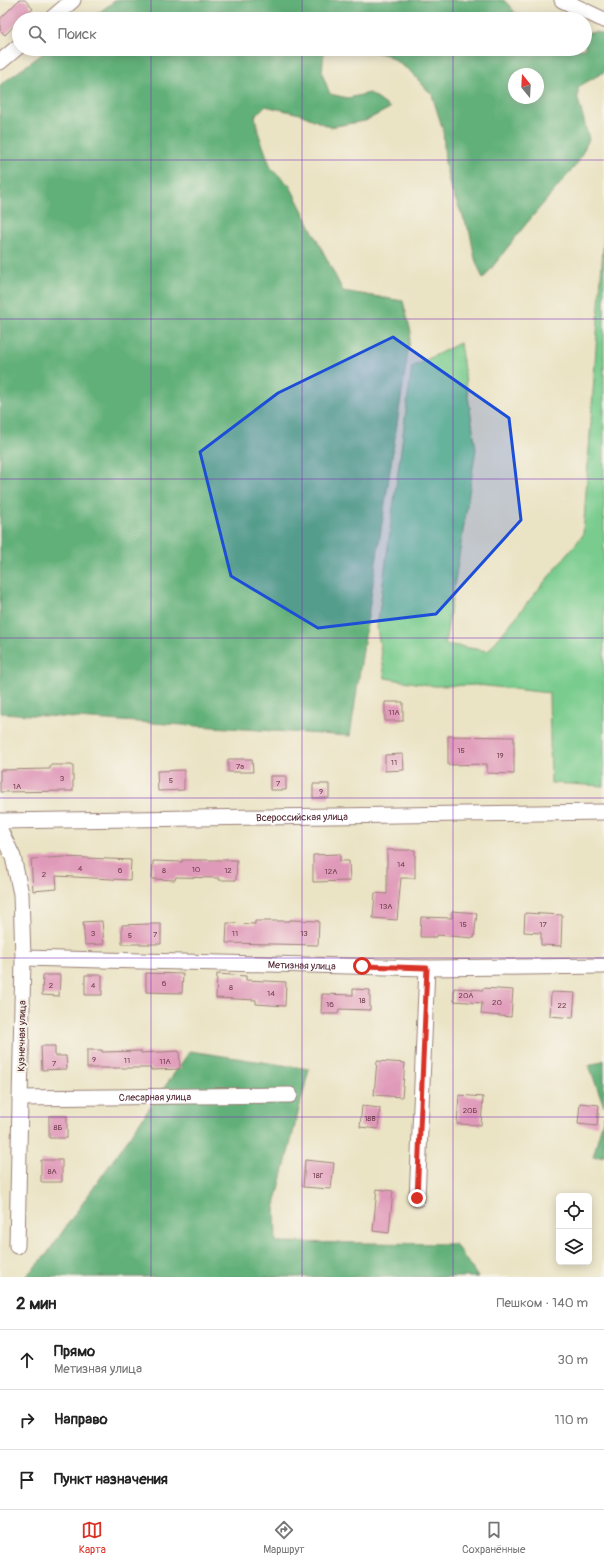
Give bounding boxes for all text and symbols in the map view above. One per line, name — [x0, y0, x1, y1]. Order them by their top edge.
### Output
search box — [12, 12, 592, 56]
icon: search — [26, 23, 48, 45]
text: Поиск — [58, 25, 97, 44]
north arrow — [508, 68, 544, 104]
house number: 11А — [388, 708, 400, 717]
house number: 15 — [457, 746, 465, 755]
house number: 19 — [496, 751, 504, 760]
house number: 11 — [391, 758, 397, 767]
house number: 7а — [236, 762, 244, 771]
house number: 3 — [60, 774, 65, 783]
house number: 5 — [169, 776, 173, 785]
house number: 7 — [276, 779, 281, 788]
house number: 1А — [13, 782, 21, 791]
house number: 9 — [319, 787, 323, 796]
street label: Всероссийская улица — [256, 811, 348, 824]
house number: 14 — [397, 860, 405, 869]
house number: 4 — [78, 864, 83, 873]
house number: 10 — [192, 865, 201, 874]
house number: 6 — [118, 866, 123, 875]
house number: 8 — [162, 866, 166, 875]
house number: 12 — [224, 866, 232, 875]
house number: 12А — [325, 867, 337, 876]
house number: 2 — [42, 870, 47, 879]
house number: 13А — [380, 902, 392, 911]
house number: 15 — [459, 920, 467, 929]
house number: 17 — [539, 920, 547, 929]
house number: 3 — [91, 929, 96, 938]
house number: 11 — [232, 929, 238, 938]
house number: 13 — [300, 929, 308, 938]
house number: 7 — [153, 930, 158, 939]
house number: 5 — [128, 931, 132, 940]
route start — [353, 957, 371, 975]
street label: Метизная улица — [268, 959, 336, 973]
house number: 6 — [162, 979, 167, 988]
house number: 2 — [49, 981, 54, 990]
house number: 4 — [91, 981, 96, 990]
house number: 8 — [229, 983, 233, 992]
house number: 14 — [267, 989, 275, 998]
house number: 20А — [458, 991, 474, 1000]
house number: 18 — [358, 996, 366, 1005]
house number: 20 — [492, 998, 503, 1007]
street label: Кузнечная улица — [15, 1000, 29, 1072]
house number: 16 — [326, 1000, 334, 1009]
house number: 22 — [558, 1001, 567, 1010]
house number: 9 — [92, 1055, 96, 1064]
house number: 11 — [124, 1056, 130, 1065]
house number: 11А — [159, 1057, 171, 1066]
house number: 7 — [52, 1059, 57, 1068]
street label: Слесарная улица — [119, 1091, 192, 1104]
house number: 20Б — [463, 1106, 478, 1115]
house number: 18В — [364, 1114, 376, 1123]
house number: 8Б — [54, 1123, 63, 1132]
house number: 8А — [47, 1167, 57, 1176]
house number: 18Г — [313, 1171, 324, 1180]
route end — [408, 1189, 426, 1207]
map controls — [556, 1193, 592, 1265]
button: locate — [556, 1193, 592, 1229]
button: layers — [556, 1229, 592, 1265]
text: 2 мин — [16, 1293, 56, 1314]
text: Пешком · 140 m — [497, 1295, 588, 1311]
text: Прямо — [54, 1342, 95, 1361]
icon: ahead — [16, 1349, 38, 1371]
text: 30 m — [558, 1352, 588, 1368]
text: Метизная улица — [54, 1361, 142, 1377]
icon: right — [16, 1409, 38, 1431]
text: Направо — [54, 1410, 108, 1429]
text: 110 m — [555, 1412, 588, 1428]
icon: arrive — [16, 1469, 38, 1491]
text: Пункт назначения — [54, 1470, 168, 1489]
tab: Карта — [79, 1519, 106, 1556]
tab: Маршрут — [263, 1519, 305, 1556]
tab: Сохранённые — [462, 1519, 525, 1556]

